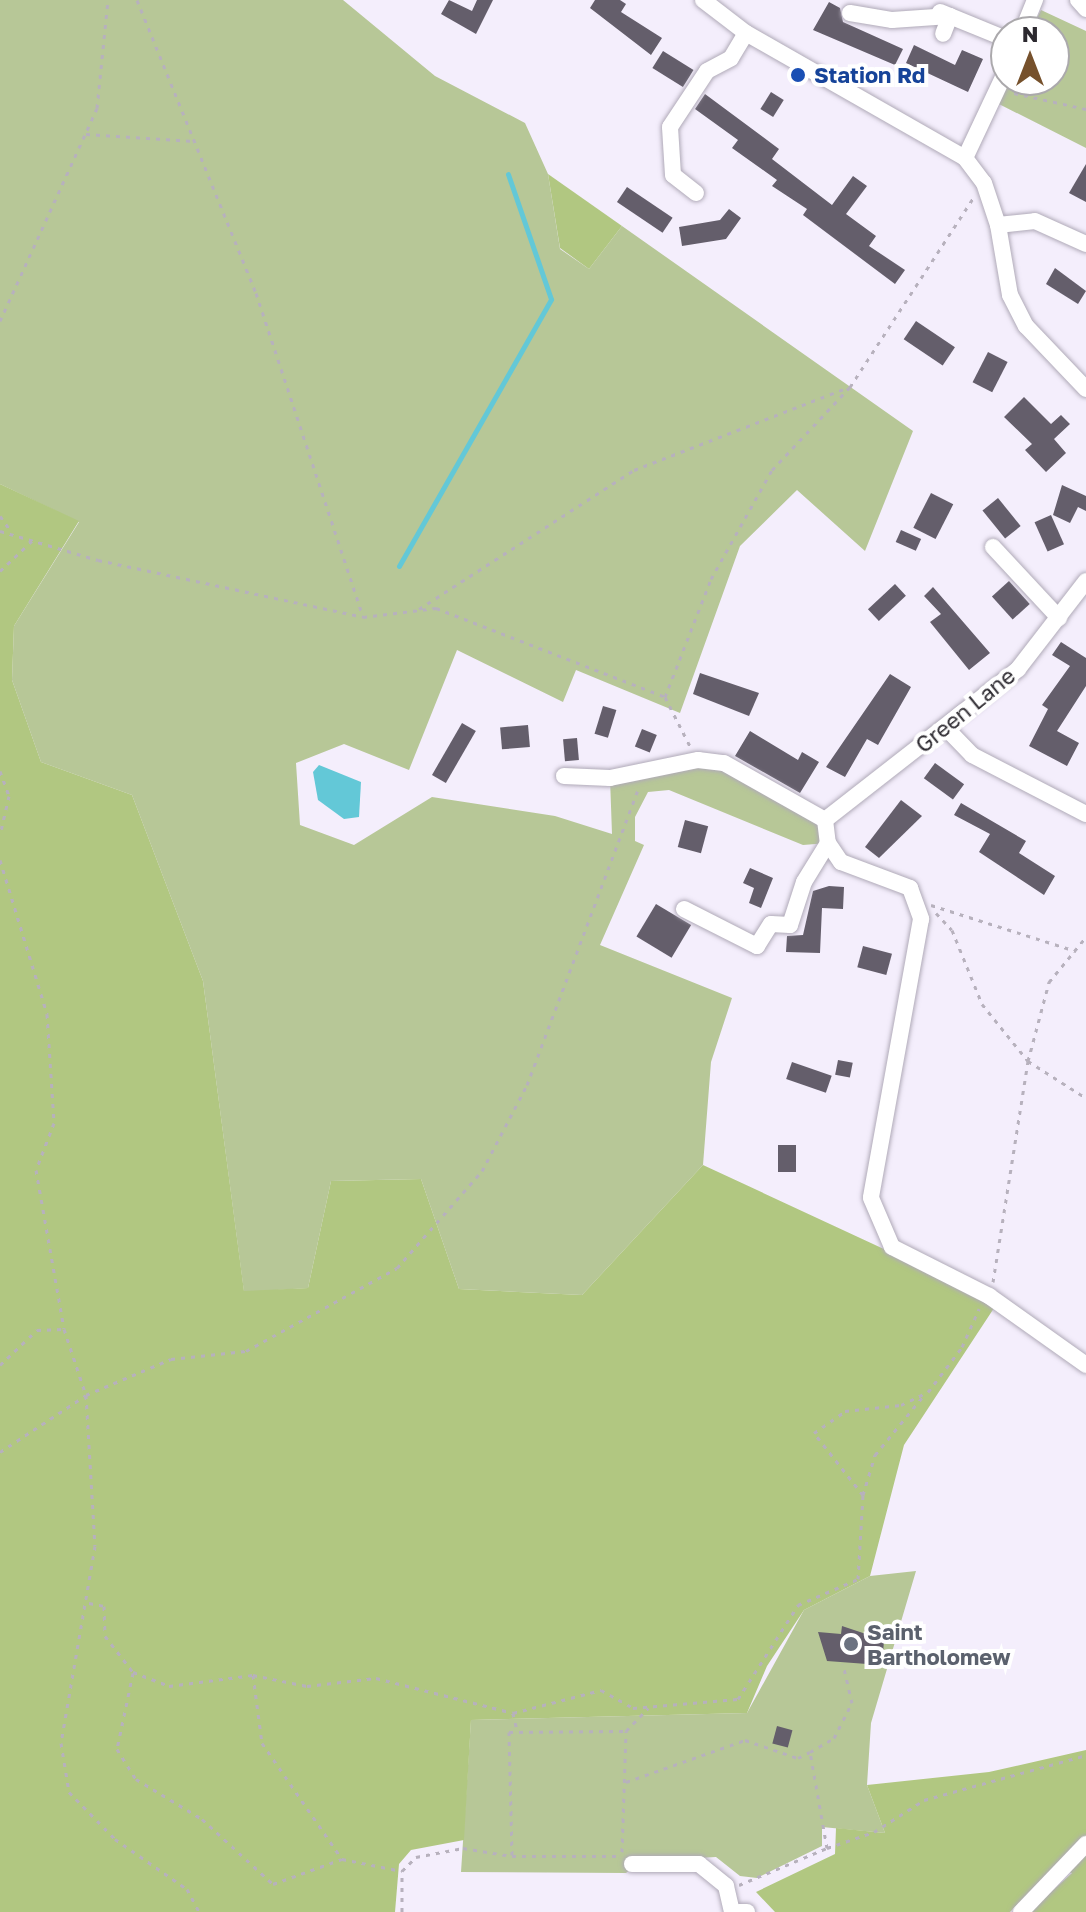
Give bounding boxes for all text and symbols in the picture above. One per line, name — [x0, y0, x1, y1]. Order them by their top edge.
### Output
north arrow — [990, 16, 1070, 96]
text: N — [1022, 20, 1038, 47]
place label: Station Rd — [814, 62, 925, 88]
marker: Station Rd — [789, 66, 807, 84]
street label: Green Lane — [910, 662, 1020, 758]
place label: Saint Bartholomew — [867, 1618, 1010, 1670]
marker: Saint Bartholomew — [842, 1635, 860, 1653]

